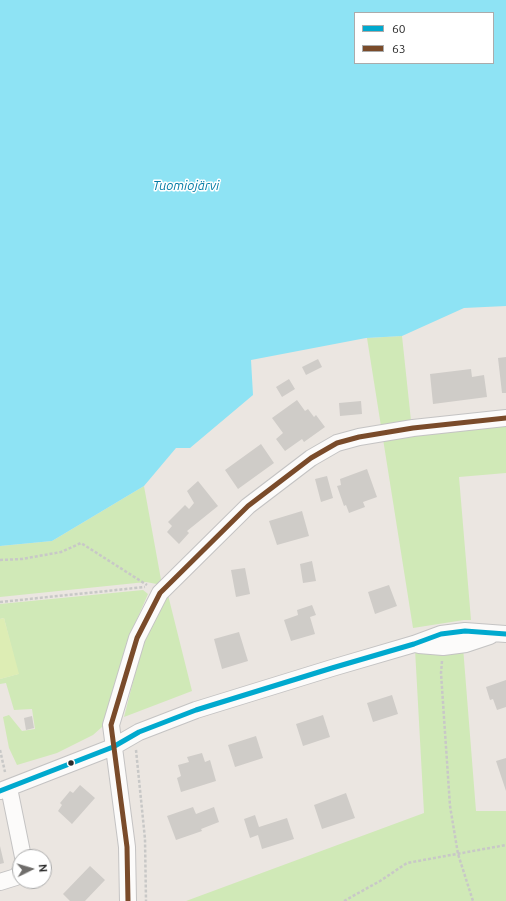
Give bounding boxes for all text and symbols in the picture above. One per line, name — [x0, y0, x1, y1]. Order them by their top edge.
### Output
legend — [354, 12, 494, 64]
text: 60 — [392, 22, 406, 35]
text: 63 — [392, 42, 406, 55]
water label: Tuomiojärvi — [153, 178, 219, 194]
unlabelled marker — [66, 758, 76, 768]
north arrow — [12, 849, 52, 889]
text: N — [37, 863, 49, 873]

